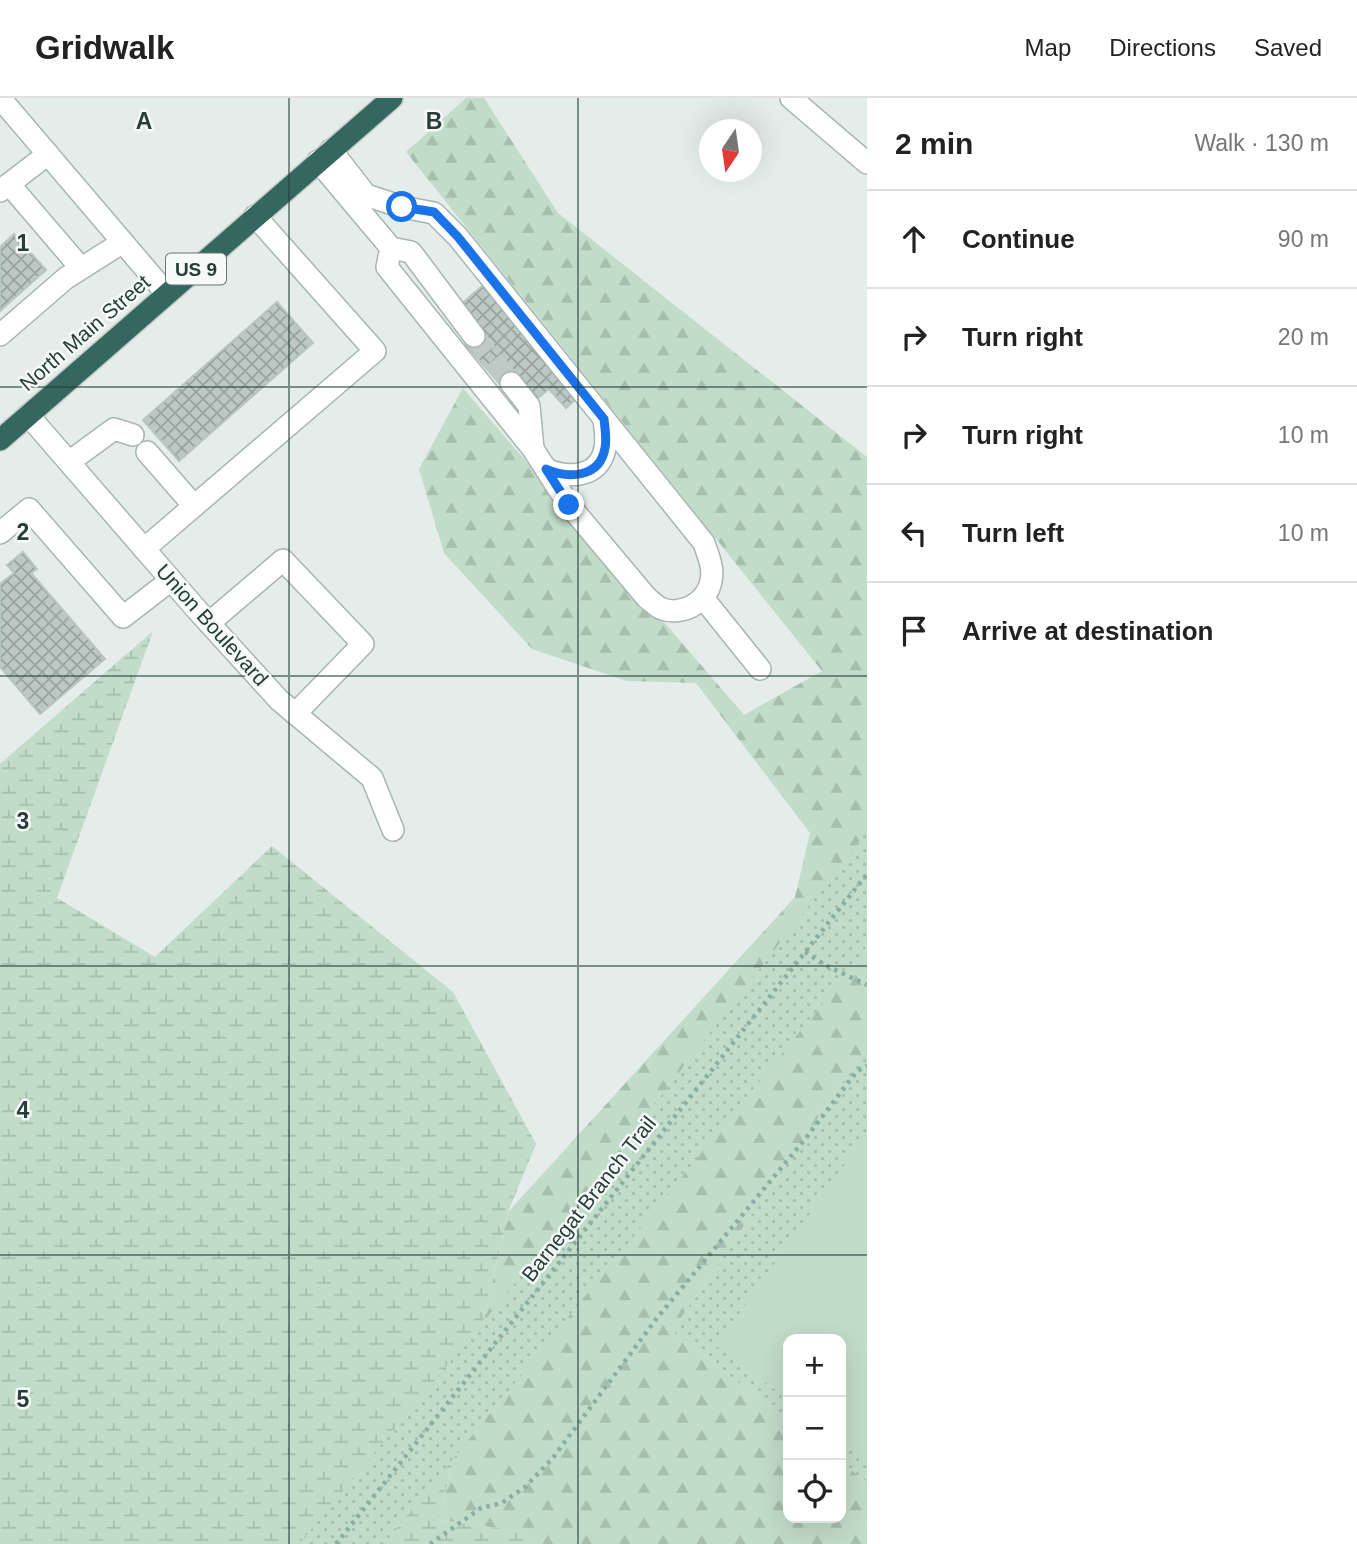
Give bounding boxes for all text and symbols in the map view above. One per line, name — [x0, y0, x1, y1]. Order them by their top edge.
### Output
text: Gridwalk — [35, 29, 174, 66]
text: Map — [1025, 34, 1071, 61]
text: Directions — [1109, 34, 1216, 61]
text: Saved — [1254, 34, 1322, 61]
text: A — [136, 108, 152, 134]
text: B — [426, 108, 442, 134]
north arrow — [699, 119, 762, 182]
text: 2 min — [895, 127, 973, 160]
text: Walk · 130 m — [1194, 130, 1329, 156]
route start — [386, 191, 417, 222]
icon: ahead — [895, 220, 933, 258]
text: Continue — [962, 224, 1075, 254]
text: 90 m — [1278, 226, 1329, 252]
text: 1 — [17, 230, 30, 256]
road number: US 9 — [166, 253, 226, 284]
street label: North Main Street — [15, 270, 154, 395]
icon: right — [895, 318, 933, 356]
text: Turn right — [962, 322, 1083, 352]
text: 20 m — [1278, 324, 1329, 350]
icon: right — [895, 416, 933, 454]
text: Turn right — [962, 420, 1083, 450]
text: 10 m — [1278, 422, 1329, 448]
route end — [553, 489, 584, 520]
icon: left — [895, 514, 933, 552]
text: Turn left — [962, 518, 1064, 548]
text: 2 — [17, 519, 29, 545]
text: 10 m — [1278, 520, 1329, 546]
street label: Union Boulevard — [152, 559, 273, 690]
icon: arrive — [895, 612, 933, 650]
text: Arrive at destination — [962, 616, 1213, 646]
text: 3 — [17, 808, 29, 834]
text: 4 — [17, 1097, 30, 1123]
street label: Barnegat Branch Trail — [517, 1112, 660, 1286]
map controls — [783, 1334, 846, 1523]
button: + — [783, 1334, 846, 1397]
text: 5 — [17, 1386, 30, 1412]
button: − — [783, 1397, 846, 1460]
button: locate — [783, 1460, 846, 1523]

